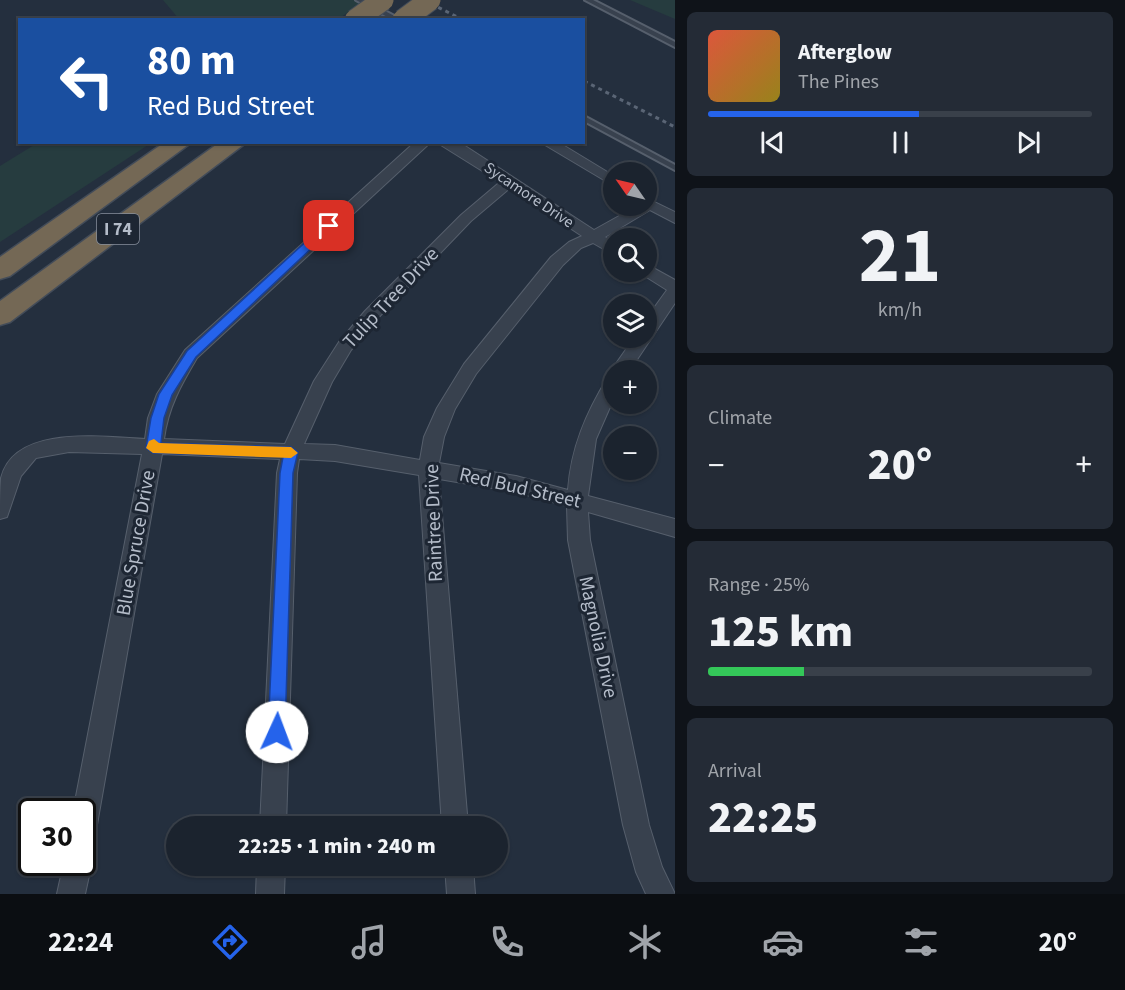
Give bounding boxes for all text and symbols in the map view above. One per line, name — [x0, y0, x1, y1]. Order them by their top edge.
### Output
text: 80 m — [147, 31, 236, 91]
text: Afterglow — [798, 36, 892, 68]
icon: left — [48, 42, 126, 120]
text: The Pines — [798, 68, 879, 96]
text: Red Bud Street — [147, 87, 314, 126]
icon: previous — [756, 126, 789, 159]
icon: pause — [884, 126, 917, 159]
icon: next — [1012, 126, 1045, 159]
street label: Sycamore Drive — [480, 157, 578, 233]
north arrow — [603, 162, 657, 216]
map controls — [603, 162, 657, 480]
pin — [303, 200, 354, 251]
text: 21 — [859, 201, 941, 312]
icon: arrive — [312, 209, 345, 242]
road number: I 74 — [97, 214, 139, 244]
button: search — [603, 228, 657, 282]
street label: Tulip Tree Drive — [337, 241, 445, 355]
button: layers — [603, 294, 657, 348]
text: km/h — [878, 296, 922, 324]
button: + — [603, 360, 657, 414]
text: Climate — [708, 404, 772, 432]
button: − — [603, 426, 657, 480]
text: 20° — [868, 433, 932, 497]
text: − — [708, 442, 724, 489]
text: + — [1076, 442, 1092, 489]
street label: Red Bud Street — [456, 460, 584, 516]
street label: Raintree Drive — [418, 464, 450, 582]
street label: Blue Spruce Drive — [109, 468, 163, 618]
text: Range · 25% — [708, 571, 809, 599]
street label: Magnolia Drive — [571, 573, 625, 701]
text: 125 km — [708, 600, 853, 664]
position arrow — [245, 700, 309, 764]
text: Arrival — [708, 757, 762, 785]
text: 22:25 — [708, 786, 818, 850]
speed limit sign: 30 — [18, 798, 96, 876]
text: 22:25 · 1 min · 240 m — [238, 830, 436, 862]
icon: directions — [209, 921, 251, 963]
icon: music — [348, 921, 390, 963]
icon: phone — [486, 921, 528, 963]
icon: climate — [624, 921, 666, 963]
icon: car — [762, 921, 804, 963]
icon: filters — [900, 921, 942, 963]
text: 22:24 — [48, 923, 113, 962]
text: 20° — [1039, 923, 1077, 962]

